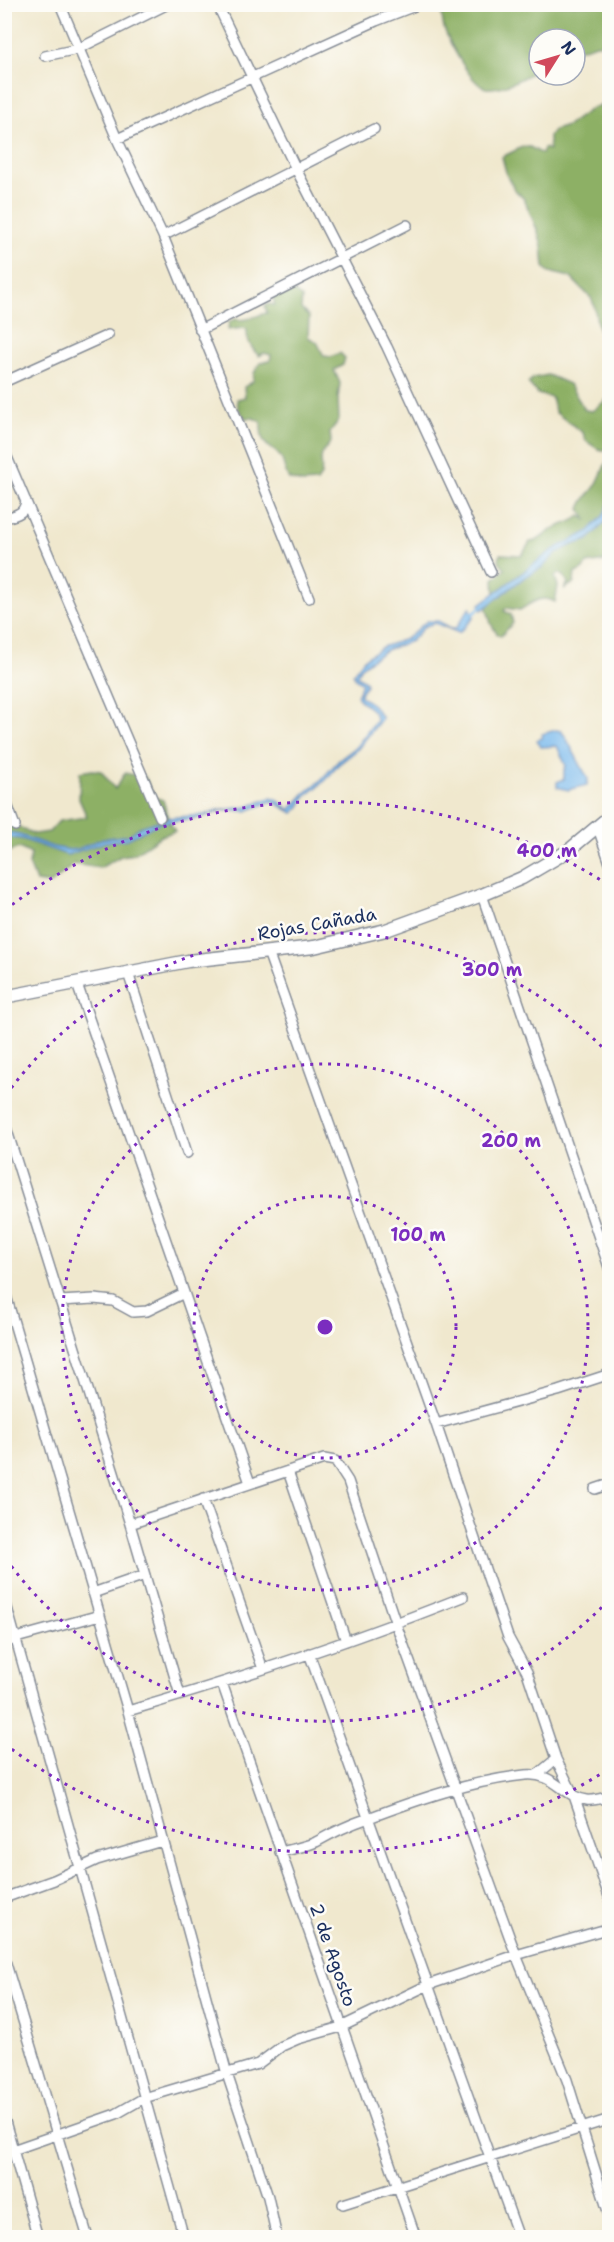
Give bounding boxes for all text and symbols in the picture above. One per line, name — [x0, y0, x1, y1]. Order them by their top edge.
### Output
north arrow — [527, 27, 587, 87]
text: N — [556, 37, 581, 60]
text: 400 m — [517, 839, 578, 863]
street label: Rojas Cañada — [256, 902, 378, 946]
text: 300 m — [462, 958, 523, 982]
text: 200 m — [481, 1129, 542, 1153]
text: 100 m — [390, 1223, 446, 1247]
centre of rings — [315, 1317, 335, 1337]
street label: 2 de Agosto — [304, 1900, 362, 2010]

